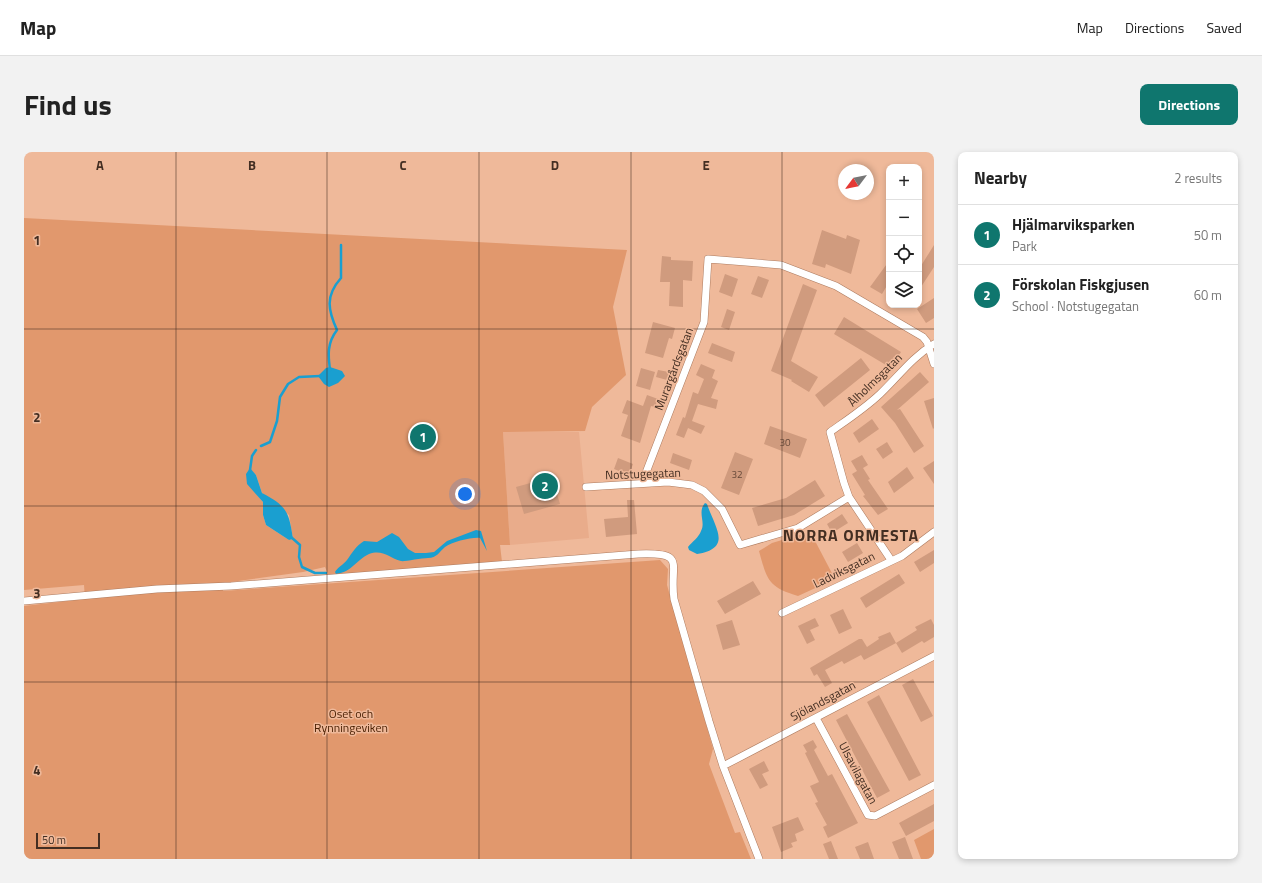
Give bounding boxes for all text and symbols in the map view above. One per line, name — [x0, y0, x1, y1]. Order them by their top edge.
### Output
text: Map — [20, 13, 56, 42]
text: Map — [1077, 17, 1103, 38]
text: Directions — [1125, 17, 1184, 38]
text: Saved — [1206, 17, 1242, 38]
text: Find us — [24, 83, 112, 126]
button: Directions — [1140, 84, 1238, 125]
text: A — [96, 155, 104, 175]
text: B — [248, 155, 256, 175]
text: C — [399, 155, 407, 175]
text: D — [551, 155, 559, 175]
text: E — [702, 155, 710, 175]
north arrow — [838, 164, 874, 200]
map controls — [886, 164, 922, 308]
button: + — [886, 164, 922, 200]
text: Nearby — [974, 165, 1027, 191]
text: 2 results — [1174, 168, 1222, 188]
button: − — [886, 200, 922, 236]
text: Hjälmarviksparken — [1012, 213, 1135, 236]
text: 1 — [983, 225, 991, 245]
text: 50 m — [1194, 225, 1222, 245]
text: 1 — [33, 230, 41, 250]
button: locate — [886, 236, 922, 272]
text: Park — [1012, 236, 1037, 256]
button: layers — [886, 272, 922, 308]
text: Förskolan Fiskgjusen — [1012, 273, 1149, 296]
text: 2 — [983, 285, 991, 305]
text: 60 m — [1194, 285, 1222, 305]
text: School · Notstugegatan — [1012, 296, 1139, 316]
street label: Murargårdsgatan — [649, 325, 698, 413]
street label: Ålholmsgatan — [843, 349, 906, 411]
text: 2 — [33, 407, 41, 427]
pin: 1 — [410, 422, 436, 452]
house number: 30 — [779, 435, 791, 450]
street label: Notstugegatan — [605, 463, 681, 484]
house number: 32 — [731, 467, 743, 482]
pin: 2 — [532, 471, 558, 501]
your location — [455, 484, 475, 504]
district label: NORRA ORMESTA — [783, 523, 919, 547]
street label: Ladviksgatan — [810, 546, 878, 593]
text: 3 — [33, 583, 41, 603]
street label: Sjölandsgatan — [787, 675, 859, 726]
park label: Oset och Rynningeviken — [314, 704, 388, 737]
street label: Ulsavilagatan — [834, 738, 883, 807]
text: 4 — [33, 760, 41, 780]
scale bar — [36, 831, 100, 850]
text: 50 m — [42, 832, 66, 848]

